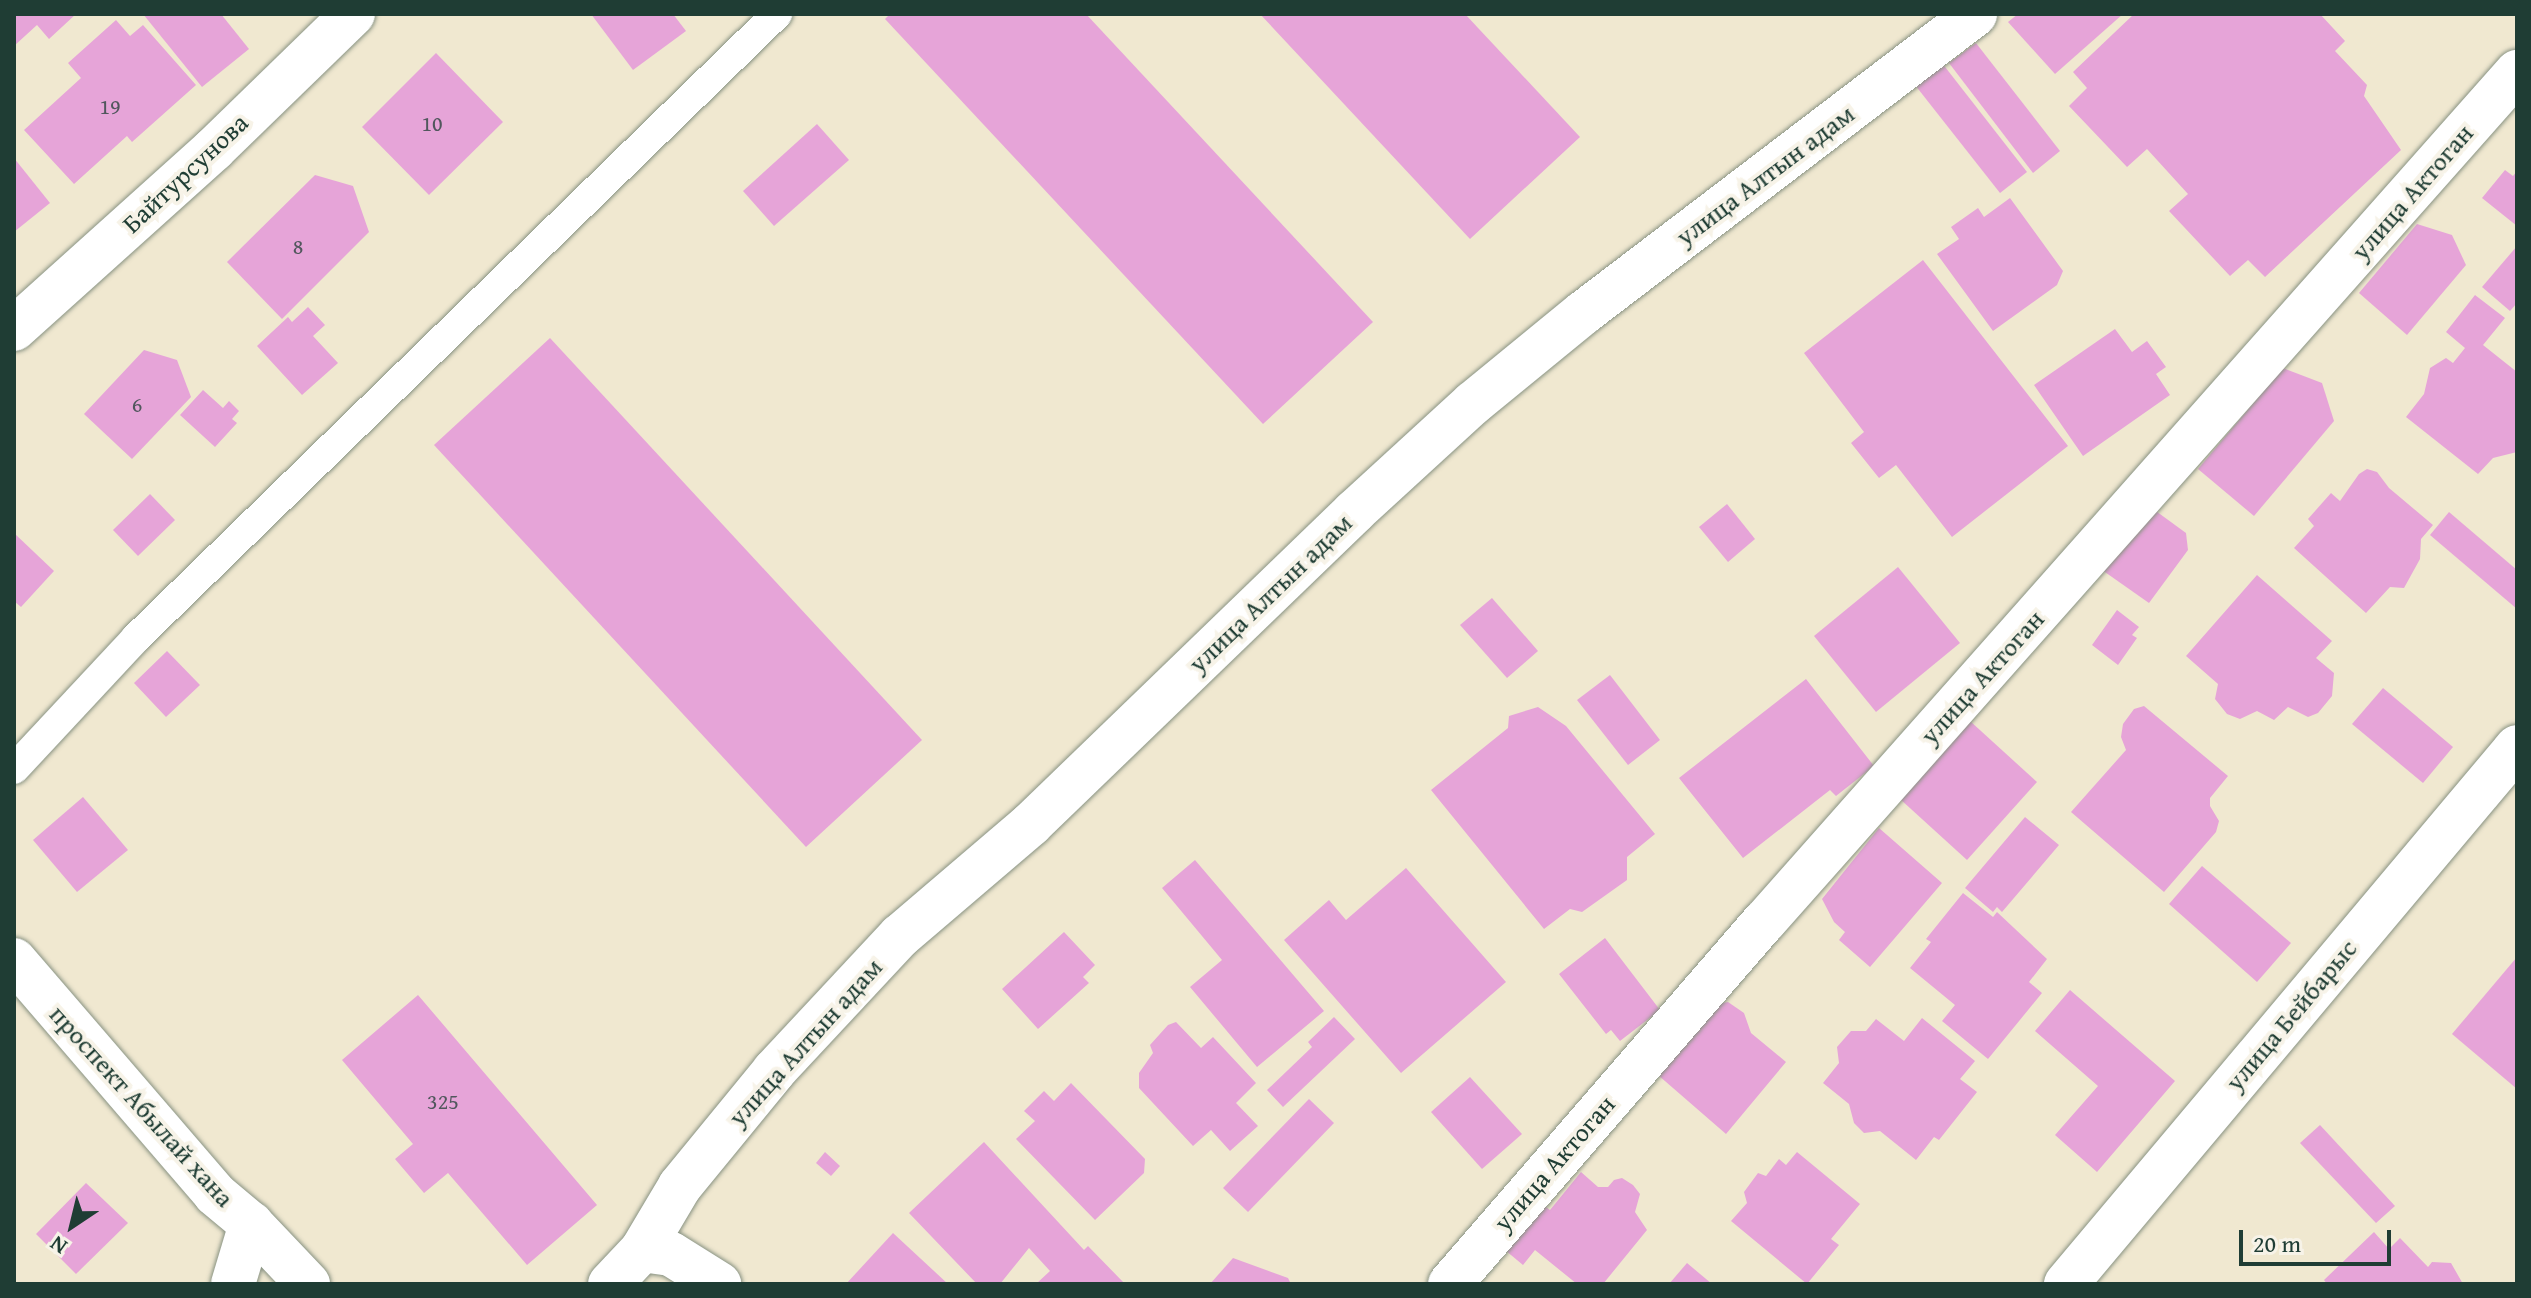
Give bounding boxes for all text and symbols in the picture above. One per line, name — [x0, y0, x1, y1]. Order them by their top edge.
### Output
house number: 19 — [99, 94, 121, 120]
street label: улица Алтын адам — [1670, 98, 1860, 252]
street label: Байтурсунова — [116, 107, 254, 239]
house number: 10 — [421, 111, 443, 137]
street label: улица Актоган — [2345, 118, 2479, 266]
house number: 8 — [293, 234, 303, 260]
house number: 6 — [132, 392, 142, 418]
street label: улица Алтын адам — [1182, 507, 1358, 679]
street label: улица Актоган — [1914, 604, 2050, 750]
street label: улица Бейбарыс — [2219, 933, 2363, 1097]
street label: улица Алтын адам — [721, 952, 889, 1132]
street label: проспект Абылай хана — [43, 999, 241, 1213]
house number: 325 — [427, 1089, 459, 1115]
street label: улица Актоган — [1487, 1089, 1621, 1237]
north arrow — [32, 1186, 112, 1266]
scale bar — [2243, 1214, 2395, 1264]
text: 20 m — [2253, 1226, 2301, 1261]
text: N — [43, 1228, 73, 1263]

